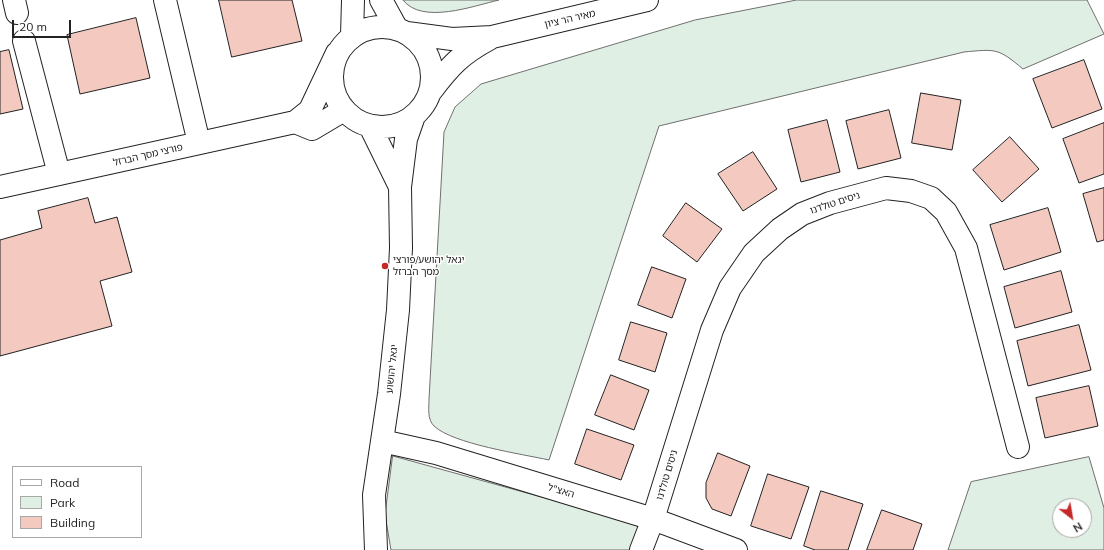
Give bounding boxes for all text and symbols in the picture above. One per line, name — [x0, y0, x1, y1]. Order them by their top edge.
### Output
street label: מאיר הר ציון — [543, 7, 597, 31]
scale bar — [14, 12, 73, 38]
text: 20 m — [19, 19, 47, 34]
street label: פורצי מסך הברזל — [112, 141, 184, 169]
street label: ניסים טולדנו — [808, 189, 862, 217]
place label: יגאל יהושע/פורצי מסך הברזל — [393, 254, 464, 278]
marker: יגאל יהושע/פורצי מסך הברזל — [380, 261, 390, 271]
street label: יגאל יהושוע — [383, 344, 401, 394]
street label: ניסים טולדנו — [654, 448, 680, 502]
legend — [12, 466, 142, 538]
text: Road — [50, 475, 79, 490]
street label: האצ"ל — [546, 481, 576, 501]
text: Park — [50, 495, 75, 510]
north arrow — [1052, 498, 1092, 538]
text: Building — [50, 515, 95, 530]
text: N — [1070, 519, 1085, 536]

